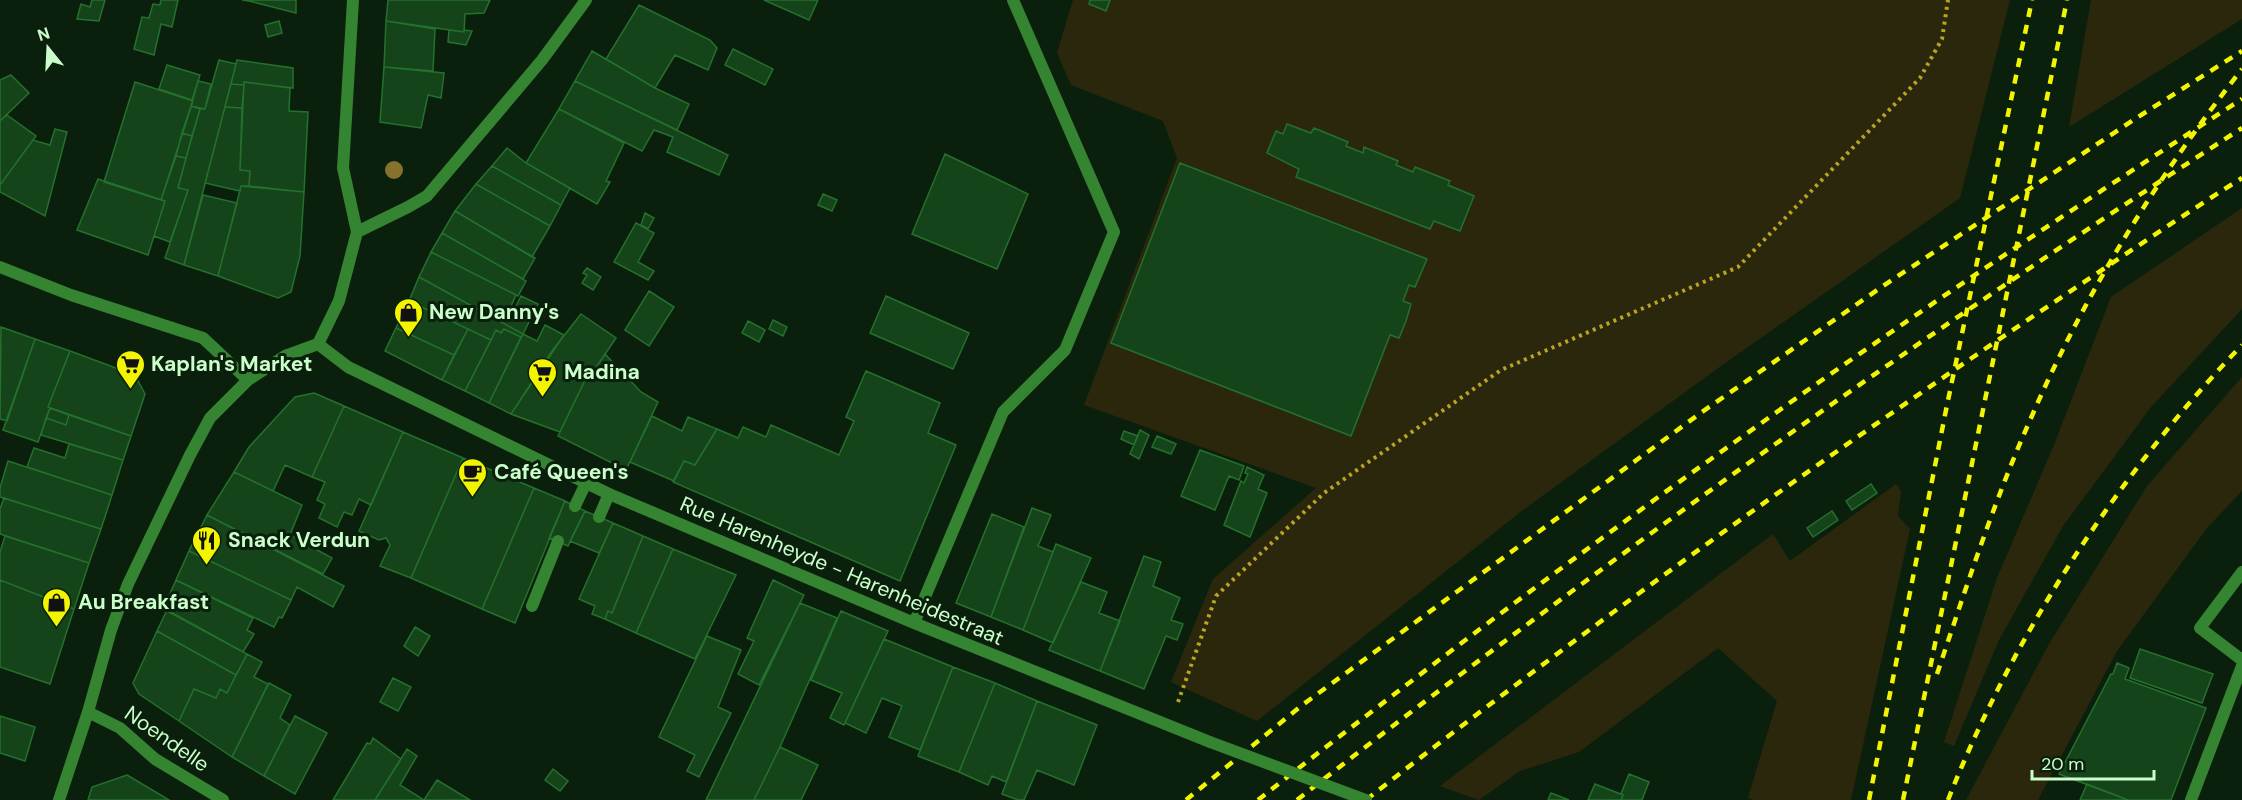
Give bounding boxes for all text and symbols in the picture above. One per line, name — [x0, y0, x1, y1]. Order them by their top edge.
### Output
north arrow — [18, 18, 78, 78]
text: N — [35, 22, 52, 46]
shop icon: New Danny's — [392, 296, 424, 338]
place label: New Danny's — [429, 298, 559, 326]
supermarket icon: Kaplan's Market — [114, 348, 146, 390]
place label: Kaplan's Market — [151, 350, 312, 378]
supermarket icon: Madina — [527, 356, 559, 398]
place label: Madina — [564, 358, 640, 386]
cafe icon: Café Queen's — [457, 456, 489, 498]
place label: Café Queen's — [494, 458, 629, 486]
street label: Rue Harenheyde - Harenheidestraat — [676, 490, 1008, 652]
restaurant icon: Snack Verdun — [191, 524, 223, 566]
place label: Snack Verdun — [228, 526, 370, 554]
shop icon: Au Breakfast — [41, 586, 73, 628]
place label: Au Breakfast — [78, 588, 209, 616]
street label: Noendelle — [119, 700, 215, 778]
scale bar — [2032, 743, 2154, 781]
text: 20 m — [2041, 752, 2084, 776]

